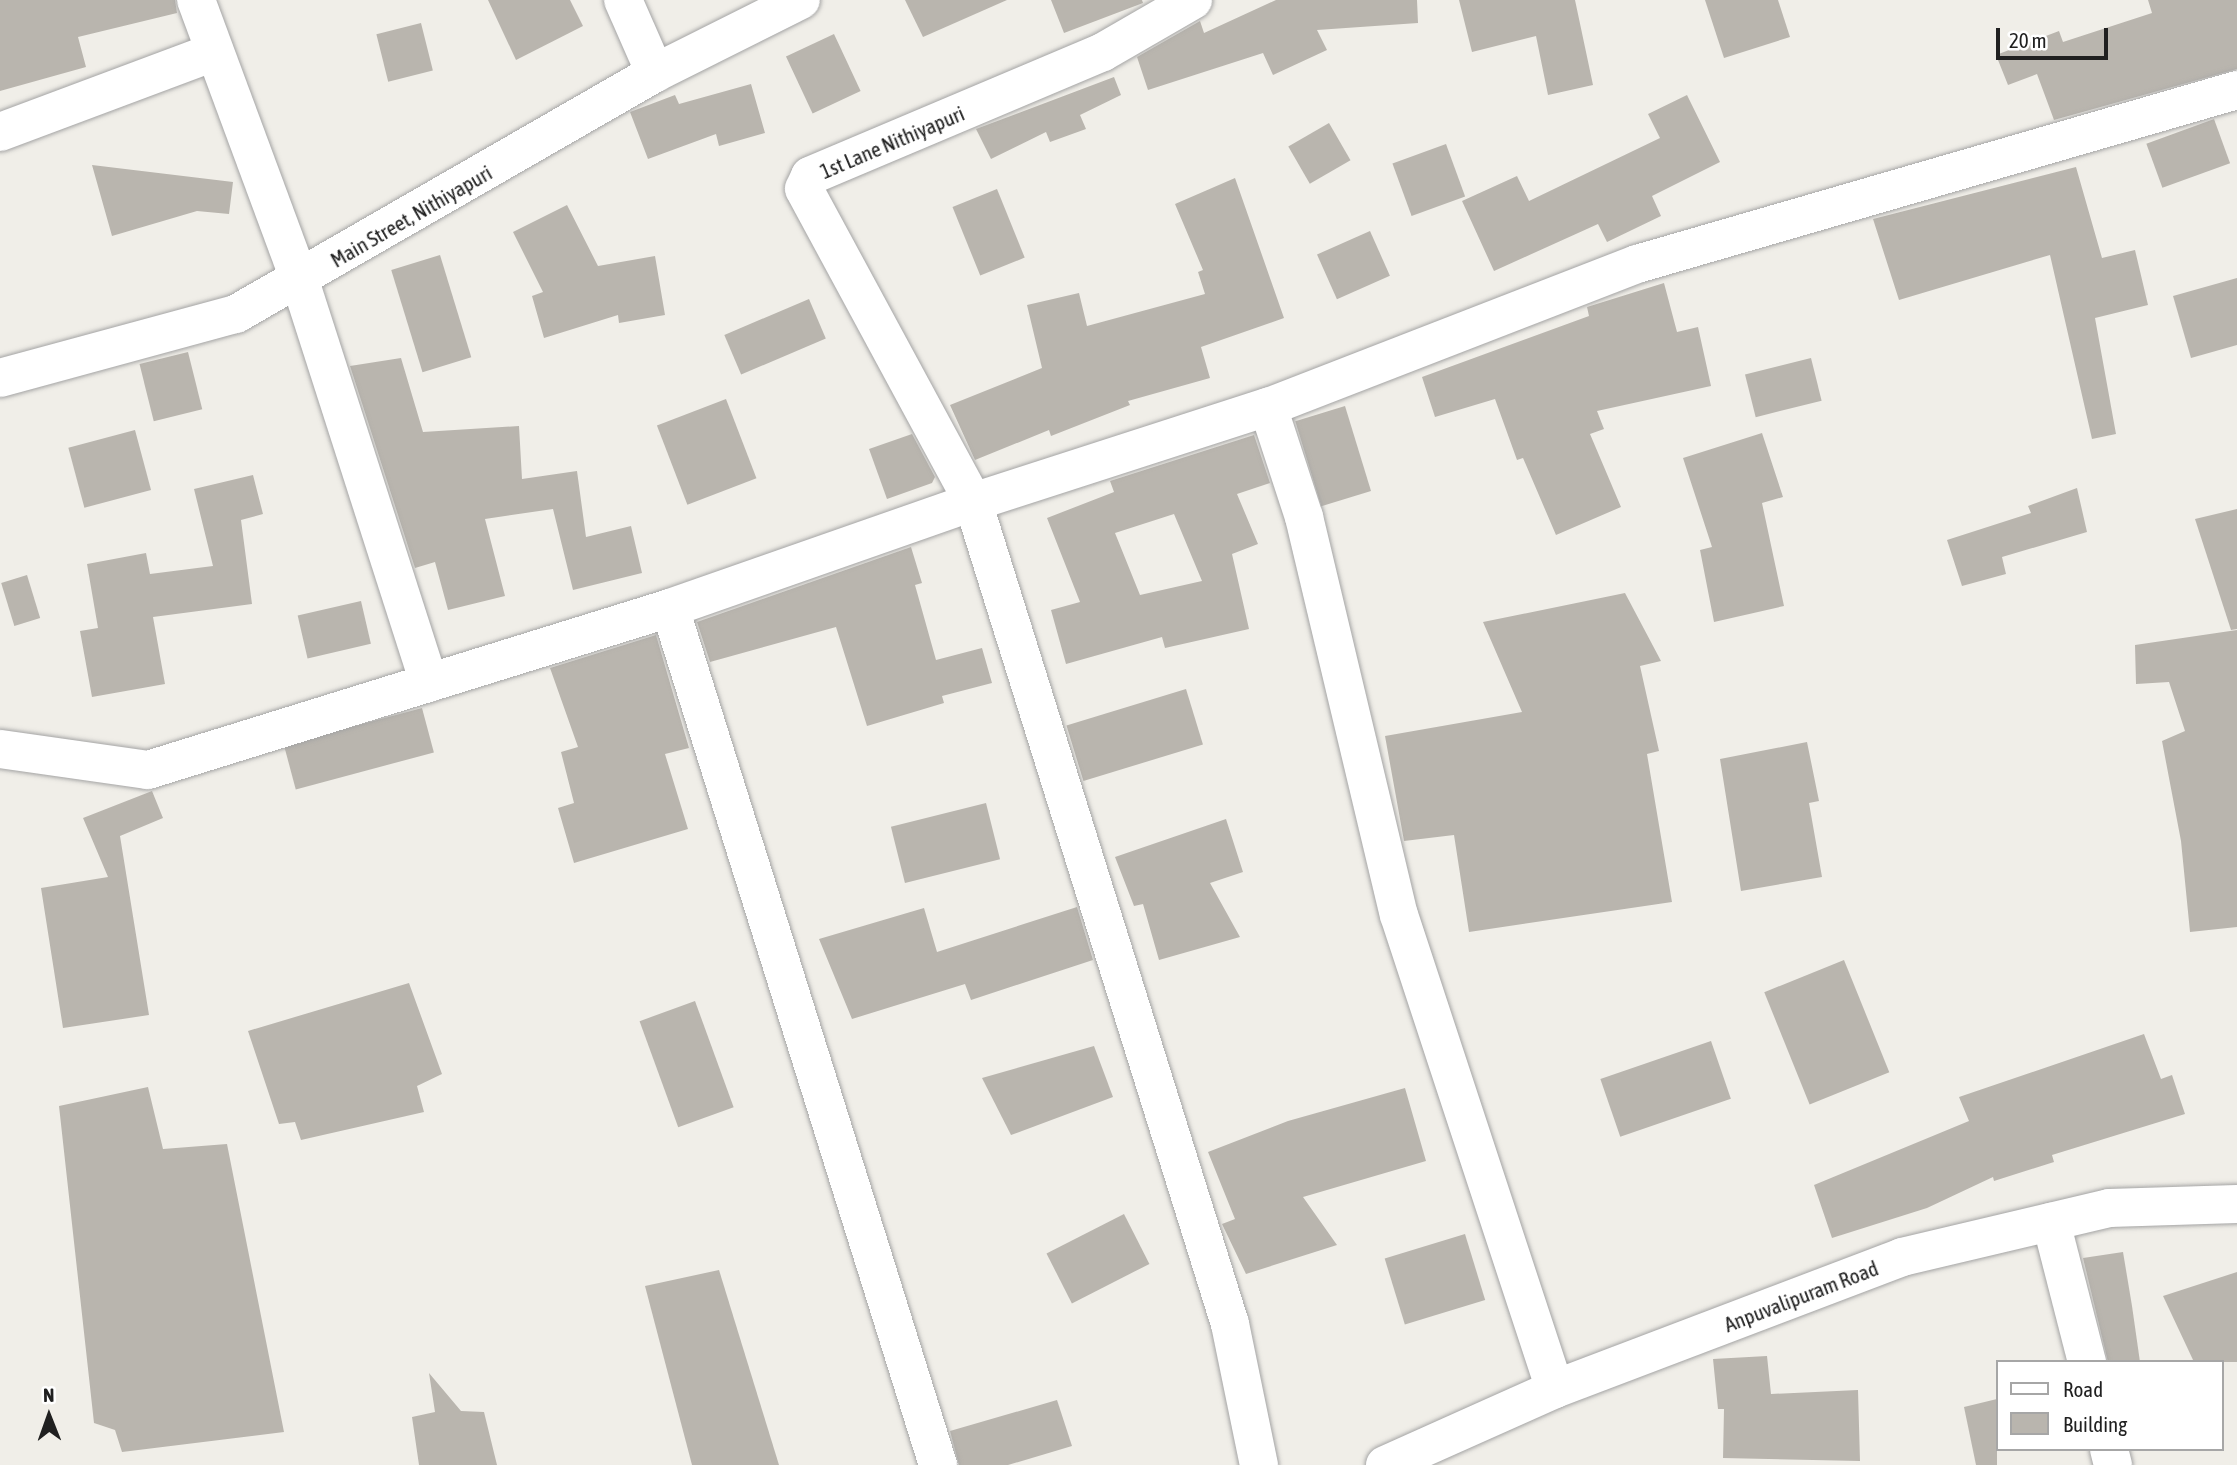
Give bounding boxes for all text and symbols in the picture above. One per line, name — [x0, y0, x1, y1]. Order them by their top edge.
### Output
scale bar — [1999, 14, 2111, 58]
text: 20 m — [2009, 28, 2047, 52]
street label: 1st Lane Nithiyapuri — [816, 100, 968, 184]
street label: Main Street, Nithiyapuri — [326, 160, 496, 272]
street label: Anpuvalipuram Road — [1720, 1255, 1882, 1337]
legend — [1996, 1360, 2223, 1451]
text: Road — [2063, 1377, 2103, 1401]
north arrow — [14, 1381, 84, 1451]
text: N — [43, 1384, 54, 1406]
text: Building — [2063, 1412, 2127, 1436]

